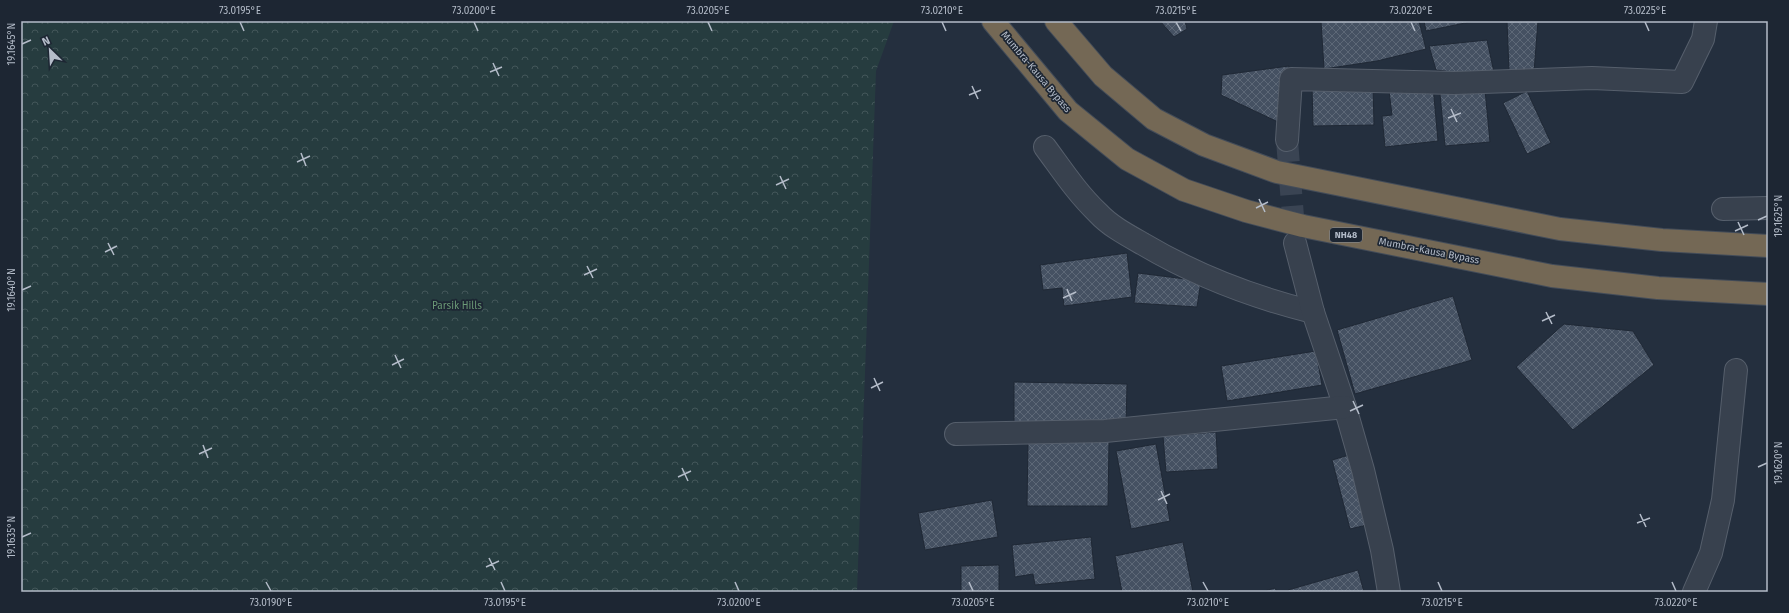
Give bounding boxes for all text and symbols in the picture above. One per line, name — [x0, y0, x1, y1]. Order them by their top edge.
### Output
text: 73.0195°E — [219, 5, 261, 17]
text: 73.0200°E — [452, 5, 496, 17]
text: 73.0205°E — [686, 5, 730, 17]
text: 73.0210°E — [921, 5, 963, 17]
text: 73.0215°E — [1155, 5, 1197, 17]
text: 73.0220°E — [1389, 5, 1433, 17]
text: 73.0225°E — [1624, 5, 1666, 17]
text: 19.1645°N — [6, 23, 18, 65]
street label: Mumbra-Kausa Bypass — [999, 29, 1074, 115]
north arrow — [30, 30, 70, 70]
text: N — [40, 34, 52, 49]
text: 19.1625°N — [1773, 195, 1785, 237]
road number: NH48 — [1330, 228, 1362, 242]
street label: Mumbra-Kausa Bypass — [1378, 235, 1481, 267]
text: 19.1640°N — [6, 268, 18, 312]
park label: Parsik Hills — [432, 300, 482, 312]
text: 19.1620°N — [1773, 441, 1785, 485]
text: 19.1635°N — [6, 516, 18, 558]
text: 73.0190°E — [250, 597, 292, 609]
text: 73.0195°E — [484, 597, 526, 609]
text: 73.0200°E — [717, 597, 761, 609]
text: 73.0205°E — [951, 597, 995, 609]
text: 73.0210°E — [1187, 597, 1229, 609]
text: 73.0215°E — [1421, 597, 1463, 609]
text: 73.0220°E — [1654, 597, 1698, 609]

